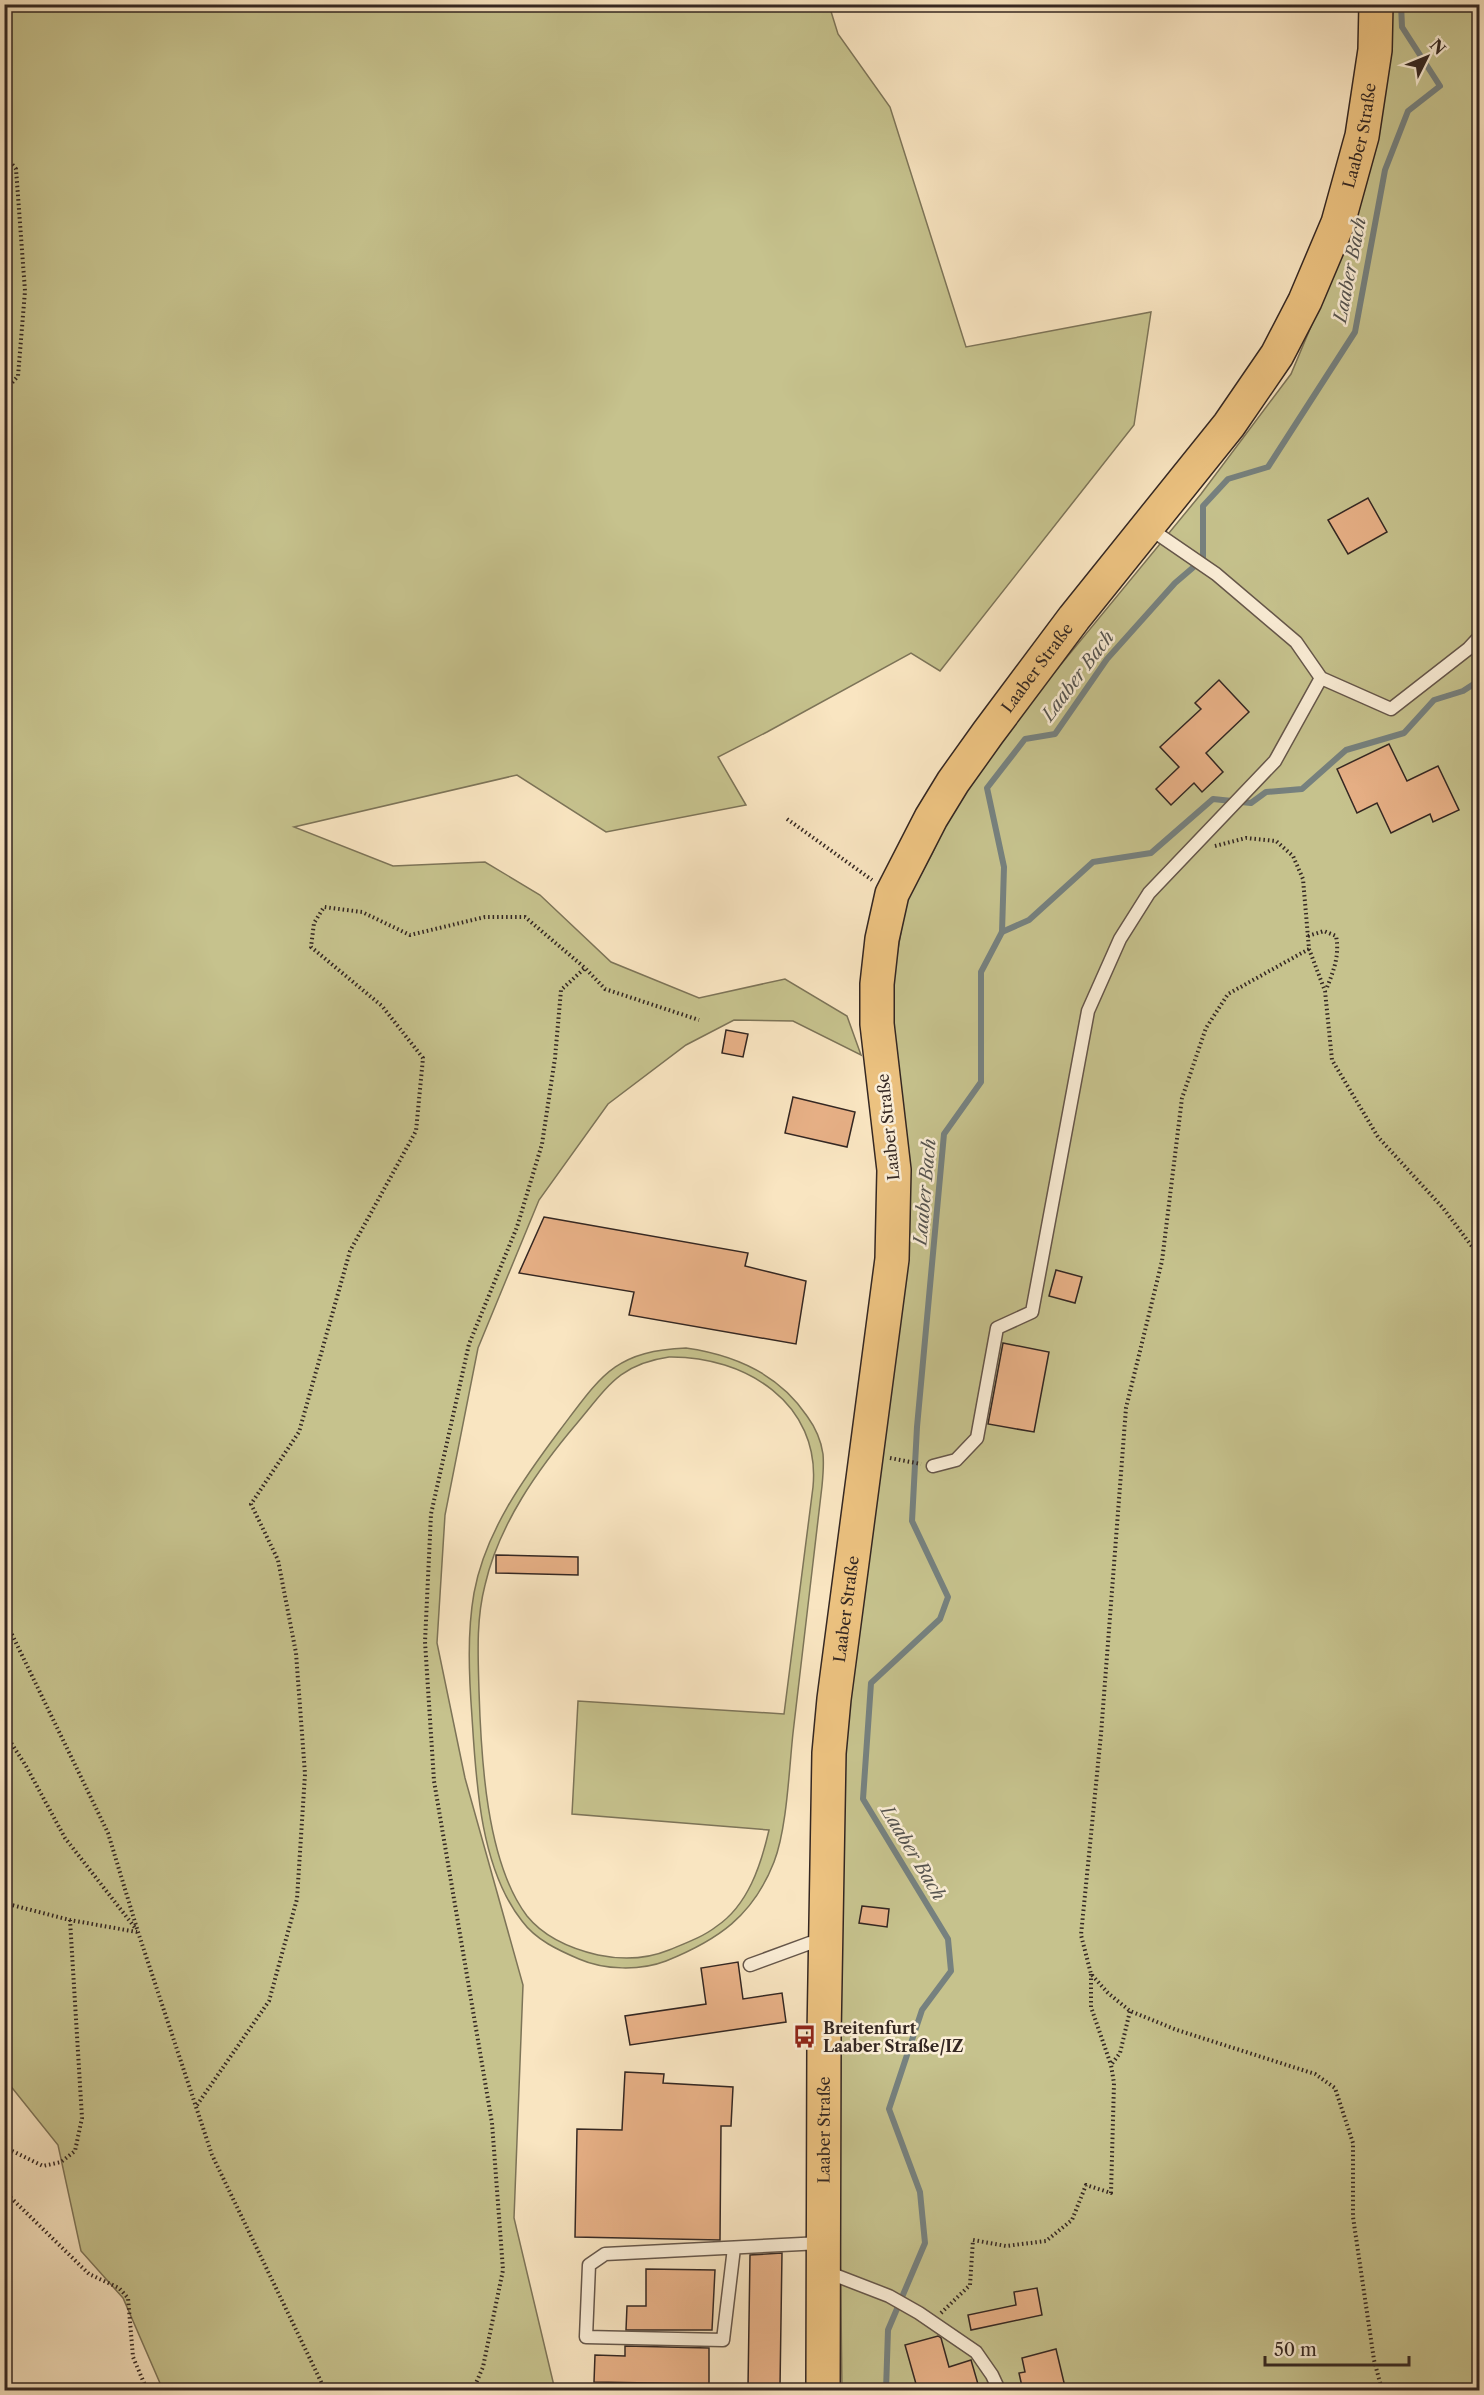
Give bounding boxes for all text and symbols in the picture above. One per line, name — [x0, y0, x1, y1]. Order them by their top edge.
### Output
north arrow — [1397, 27, 1457, 87]
text: N — [1426, 35, 1450, 59]
street label: Laaber Straße — [1338, 82, 1380, 190]
water label: Laaber Bach — [1329, 215, 1371, 326]
street label: Laaber Straße — [997, 619, 1077, 716]
water label: Laaber Bach — [1036, 627, 1119, 727]
street label: Laaber Straße — [872, 1073, 904, 1181]
water label: Laaber Bach — [909, 1138, 941, 1248]
street label: Laaber Straße — [829, 1555, 863, 1663]
water label: Laaber Bach — [875, 1800, 950, 1904]
place label: Breitenfurt Laaber Straße/IZ — [823, 2018, 964, 2056]
bus stop icon: Breitenfurt Laaber Straße/IZ — [792, 2024, 818, 2050]
street label: Laaber Straße — [814, 2076, 834, 2184]
scale bar — [1265, 2329, 1409, 2367]
text: 50 m — [1274, 2339, 1317, 2361]

